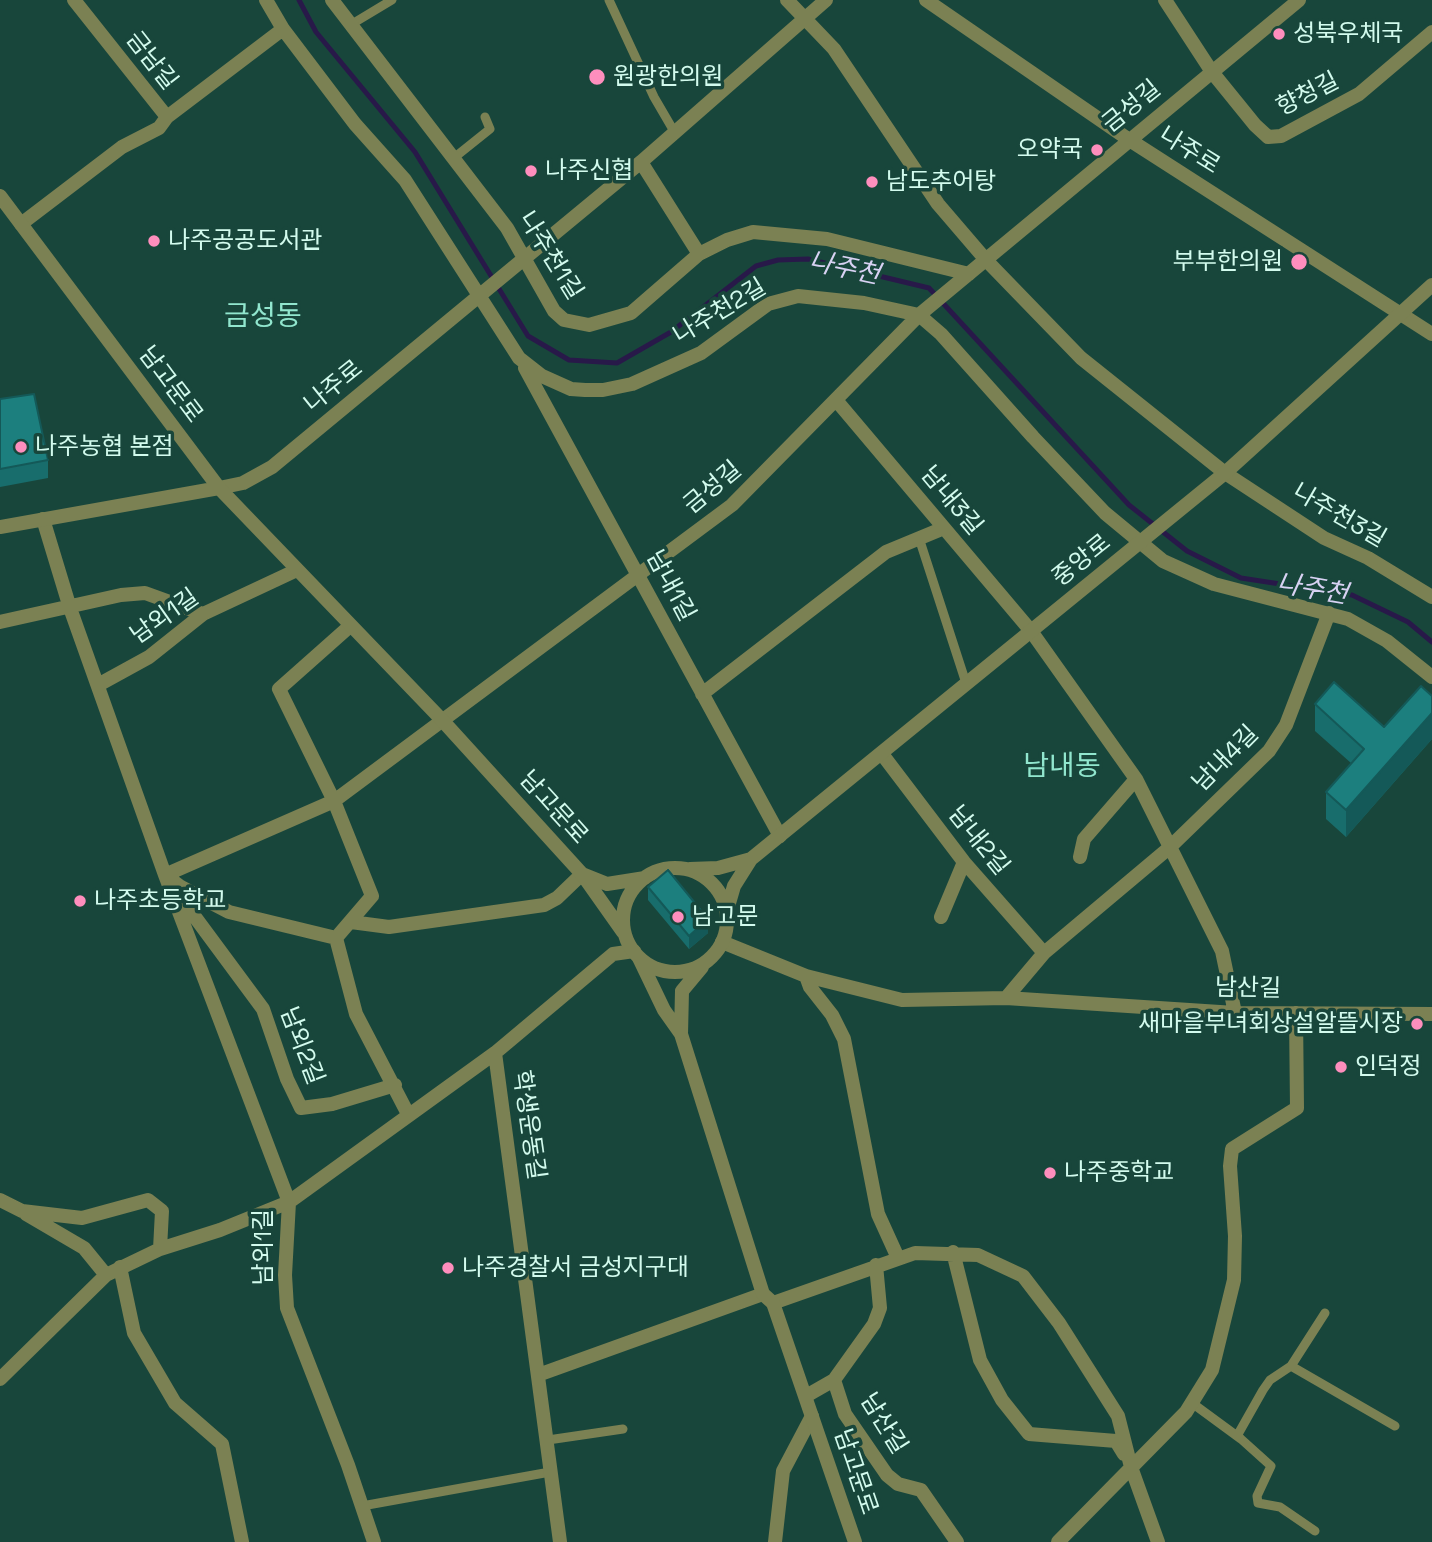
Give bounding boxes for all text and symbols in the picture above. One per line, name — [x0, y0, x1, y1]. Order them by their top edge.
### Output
place label: 성북우체국 — [1293, 20, 1403, 48]
street label: 금남길 — [119, 26, 183, 96]
marker: 성북우체국 — [1271, 26, 1287, 42]
place label: 원광한의원 — [613, 63, 723, 91]
marker: 원광한의원 — [587, 67, 607, 87]
street label: 향청길 — [1272, 67, 1344, 123]
street label: 금성길 — [1097, 75, 1167, 139]
street label: 나주로 — [1153, 121, 1225, 181]
place label: 오약국 — [1017, 136, 1083, 164]
marker: 오약국 — [1089, 142, 1105, 158]
place label: 나주신협 — [545, 157, 633, 185]
marker: 나주신협 — [523, 163, 539, 179]
place label: 남도추어탕 — [886, 168, 996, 196]
marker: 남도추어탕 — [864, 174, 880, 190]
street label: 나주천1길 — [512, 207, 588, 305]
place label: 나주공공도서관 — [168, 227, 323, 255]
marker: 나주공공도서관 — [146, 233, 162, 249]
water label: 나주천 — [806, 246, 882, 292]
place label: 부부한의원 — [1173, 248, 1283, 276]
marker: 부부한의원 — [1289, 252, 1309, 272]
street label: 나주천2길 — [669, 273, 771, 351]
district label: 금성동 — [224, 300, 302, 334]
street label: 남고문로 — [132, 341, 208, 429]
street label: 나주로 — [299, 355, 369, 419]
place label: 나주농협 본점 — [35, 433, 174, 461]
marker: 나주농협 본점 — [13, 439, 29, 455]
street label: 금성길 — [678, 456, 748, 520]
street label: 남내3길 — [914, 461, 988, 541]
street label: 나주천3길 — [1287, 478, 1391, 554]
street label: 중앙로 — [1047, 529, 1117, 593]
street label: 남내1길 — [639, 546, 701, 626]
water label: 나주천 — [1274, 568, 1350, 612]
street label: 남외1길 — [126, 583, 204, 651]
street label: 남내4길 — [1187, 720, 1265, 798]
district label: 남내동 — [1023, 750, 1101, 784]
street label: 남고문로 — [513, 766, 593, 850]
street label: 남내2길 — [941, 801, 1015, 881]
place label: 나주초등학교 — [94, 887, 226, 915]
marker: 나주초등학교 — [72, 893, 88, 909]
place label: 남고문 — [692, 903, 758, 931]
marker: 남고문 — [670, 909, 686, 925]
street label: 남산길 — [1215, 974, 1281, 1004]
street label: 남외2길 — [273, 1003, 329, 1089]
place label: 새마을부녀회상설알뜰시장 — [1138, 1010, 1403, 1038]
marker: 새마을부녀회상설알뜰시장 — [1409, 1016, 1425, 1032]
place label: 인덕정 — [1355, 1053, 1421, 1081]
marker: 인덕정 — [1333, 1059, 1349, 1075]
street label: 학생운동길 — [506, 1068, 550, 1182]
place label: 나주중학교 — [1064, 1159, 1174, 1187]
marker: 나주중학교 — [1042, 1165, 1058, 1181]
street label: 남외1길 — [250, 1209, 278, 1285]
place label: 나주경찰서 금성지구대 — [462, 1254, 689, 1282]
marker: 나주경찰서 금성지구대 — [440, 1260, 456, 1276]
street label: 남산길 — [853, 1388, 913, 1460]
street label: 남고문로 — [827, 1426, 883, 1518]

